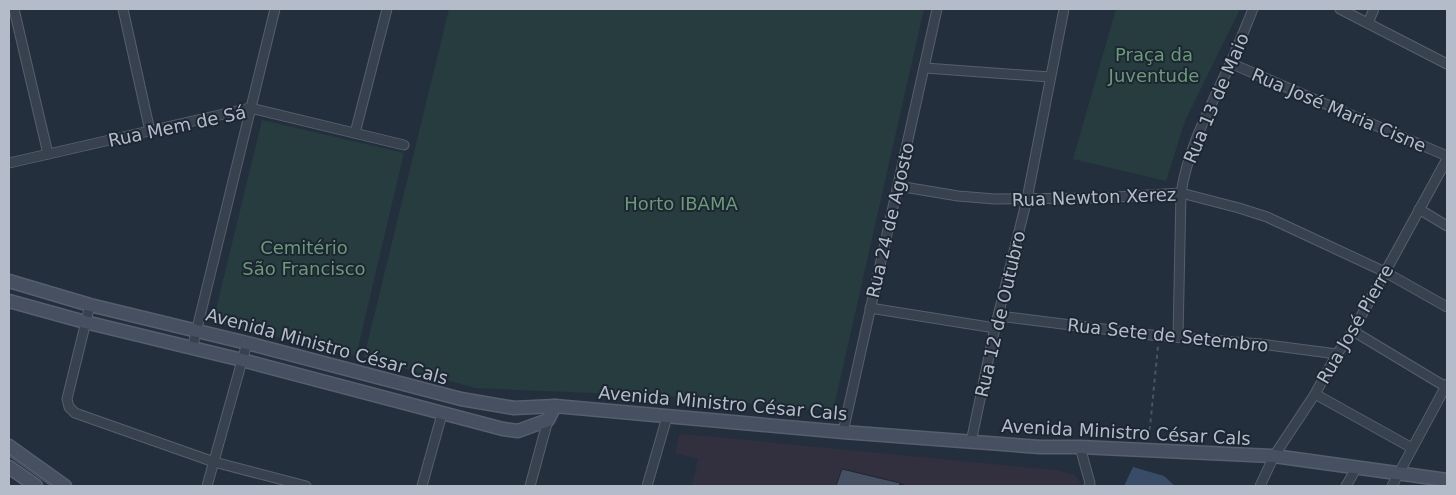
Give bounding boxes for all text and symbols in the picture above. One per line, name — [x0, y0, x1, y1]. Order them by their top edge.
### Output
street label: Rua 13 de Maio — [1179, 30, 1253, 166]
park label: Praça da Juventude — [1108, 44, 1199, 86]
street label: Rua José Maria Cisne — [1249, 64, 1429, 156]
street label: Rua Mem de Sá — [106, 101, 248, 151]
street label: Rua 24 de Agosto — [862, 140, 918, 300]
street label: Rua Newton Xerez — [1011, 184, 1177, 210]
park label: Horto IBAMA — [624, 193, 738, 214]
street label: Rua 12 de Outubro — [971, 229, 1029, 399]
park label: Cemitério São Francisco — [242, 237, 366, 279]
street label: Rua José Pierre — [1312, 261, 1398, 387]
street label: Avenida Ministro César Cals — [204, 304, 450, 388]
street label: Rua Sete de Setembro — [1066, 314, 1270, 356]
street label: Avenida Ministro César Cals — [598, 382, 848, 424]
street label: Avenida Ministro César Cals — [1001, 415, 1251, 449]

